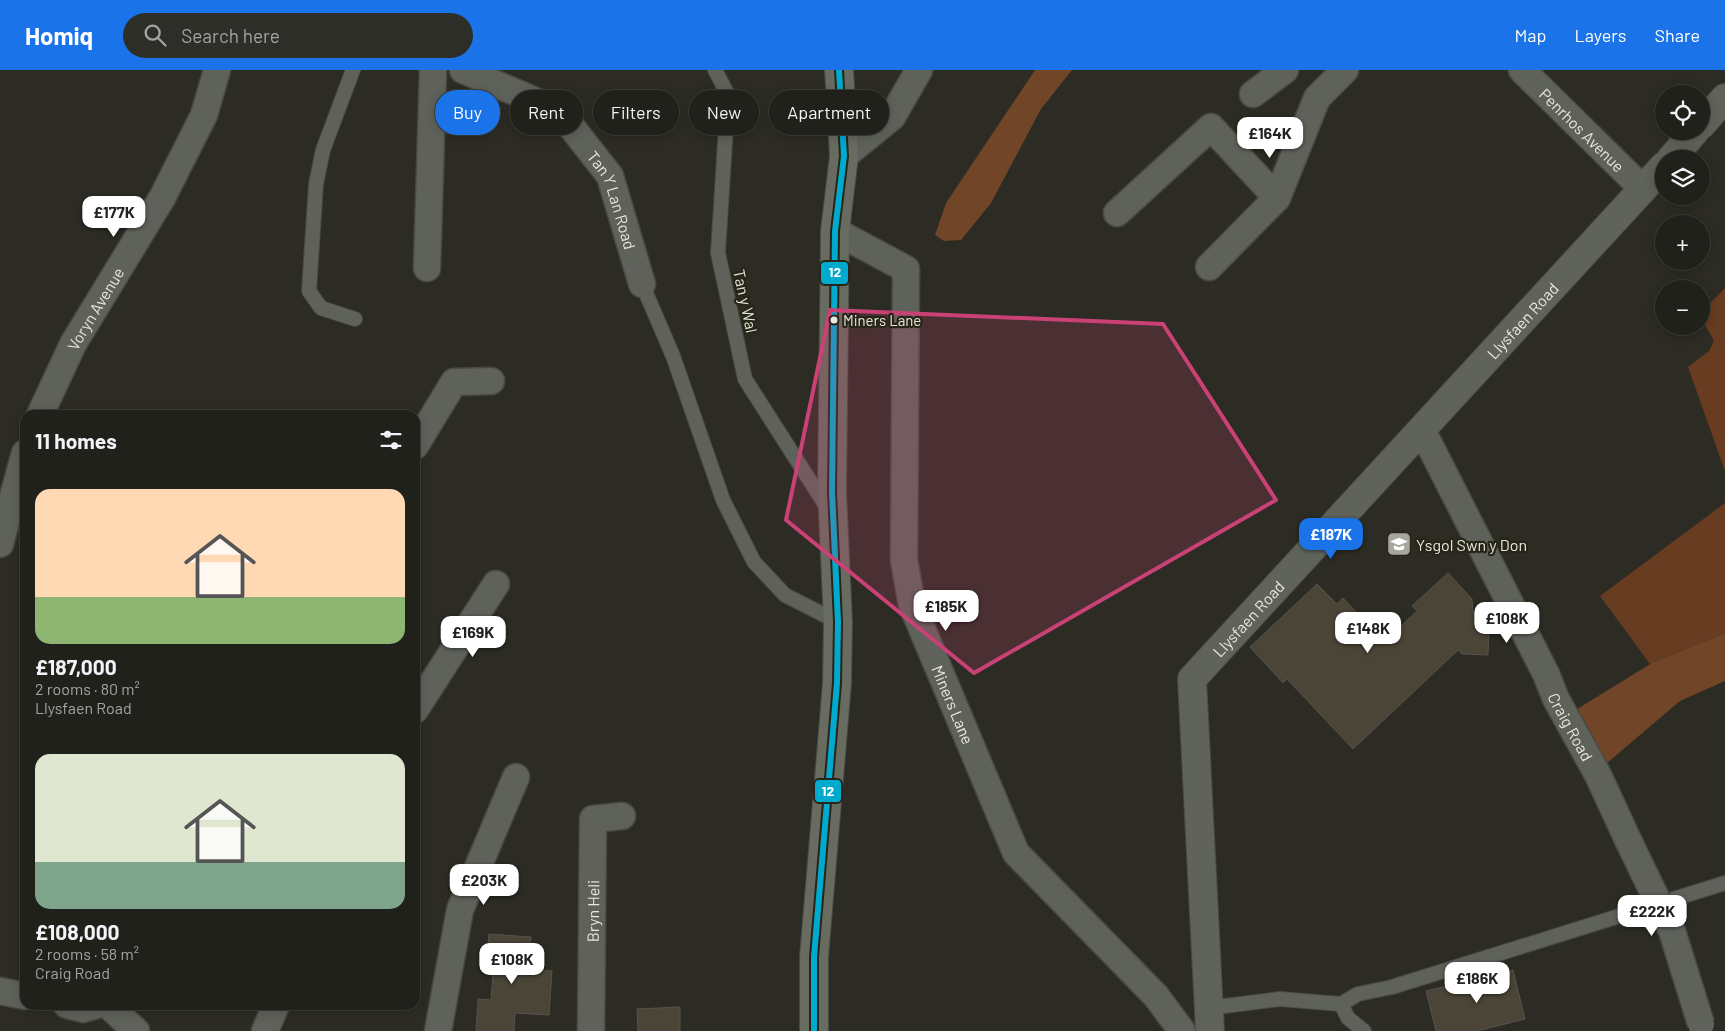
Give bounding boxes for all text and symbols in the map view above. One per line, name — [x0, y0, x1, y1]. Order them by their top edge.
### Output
search box — [123, 13, 473, 58]
text: Homiq — [25, 21, 93, 50]
icon: search — [141, 21, 169, 49]
text: Search here — [181, 24, 280, 47]
text: Map — [1514, 24, 1546, 46]
text: Layers — [1574, 24, 1627, 46]
text: Share — [1655, 24, 1700, 46]
street label: Penrhos Avenue — [1536, 84, 1629, 175]
map controls — [1655, 85, 1710, 335]
button: locate — [1655, 85, 1710, 140]
chip: Buy — [435, 90, 500, 135]
chip: Rent — [510, 90, 583, 135]
chip: Filters — [593, 90, 679, 135]
chip: New — [689, 90, 759, 135]
chip: Apartment — [769, 90, 889, 135]
pin: £164K — [1235, 116, 1305, 159]
text: £164K — [1248, 123, 1292, 142]
street label: Tan Y Lan Road — [584, 147, 641, 251]
button: layers — [1655, 150, 1710, 205]
pin: £177K — [79, 196, 149, 238]
text: £177K — [93, 202, 135, 221]
button: + — [1655, 215, 1710, 270]
line badge: 12 — [820, 261, 849, 285]
street label: Voryn Avenue — [62, 263, 127, 353]
text: 12 — [829, 263, 842, 280]
street label: Tan y Wal — [730, 267, 762, 335]
street label: Llysfaen Road — [1482, 278, 1562, 362]
button: − — [1655, 280, 1710, 335]
place label: Miners Lane — [843, 311, 921, 329]
marker: Miners Lane — [829, 315, 839, 325]
icon: filters — [377, 426, 405, 454]
text: 11 homes — [35, 428, 117, 453]
pin: £187K — [1296, 518, 1366, 560]
icon: home — [175, 521, 265, 611]
text: £187K — [1310, 524, 1352, 543]
school or university icon: Ysgol Swn y Don — [1386, 531, 1412, 557]
place label: Ysgol Swn y Don — [1416, 535, 1527, 554]
street label: Llysfaen Road — [1208, 576, 1288, 660]
pin: £185K — [911, 590, 981, 632]
text: £185K — [925, 596, 967, 615]
pin: £108K — [1472, 602, 1542, 644]
text: £108K — [1485, 608, 1529, 627]
pin: £148K — [1333, 612, 1403, 654]
pin: £169K — [438, 616, 508, 658]
text: £148K — [1346, 618, 1390, 637]
text: £169K — [452, 622, 494, 641]
text: £187,000 — [35, 654, 117, 679]
street label: Miners Lane — [929, 662, 979, 747]
text: 2 rooms · 80 m² — [35, 679, 140, 698]
street label: Craig Road — [1545, 690, 1598, 764]
text: Llysfaen Road — [35, 698, 132, 717]
line badge: 12 — [814, 779, 842, 803]
text: 12 — [822, 782, 835, 799]
icon: home — [175, 786, 265, 876]
pin: £203K — [449, 864, 519, 906]
text: £203K — [461, 870, 507, 889]
street label: Bryn Heli — [582, 880, 602, 942]
pin: £222K — [1617, 894, 1687, 937]
text: £222K — [1629, 901, 1675, 920]
text: £108,000 — [35, 919, 120, 944]
pin: £108K — [477, 942, 547, 985]
text: 2 rooms · 58 m² — [35, 944, 139, 963]
text: £108K — [490, 949, 534, 968]
pin: £186K — [1442, 962, 1512, 1004]
text: Craig Road — [35, 963, 110, 982]
text: £186K — [1456, 968, 1498, 987]

